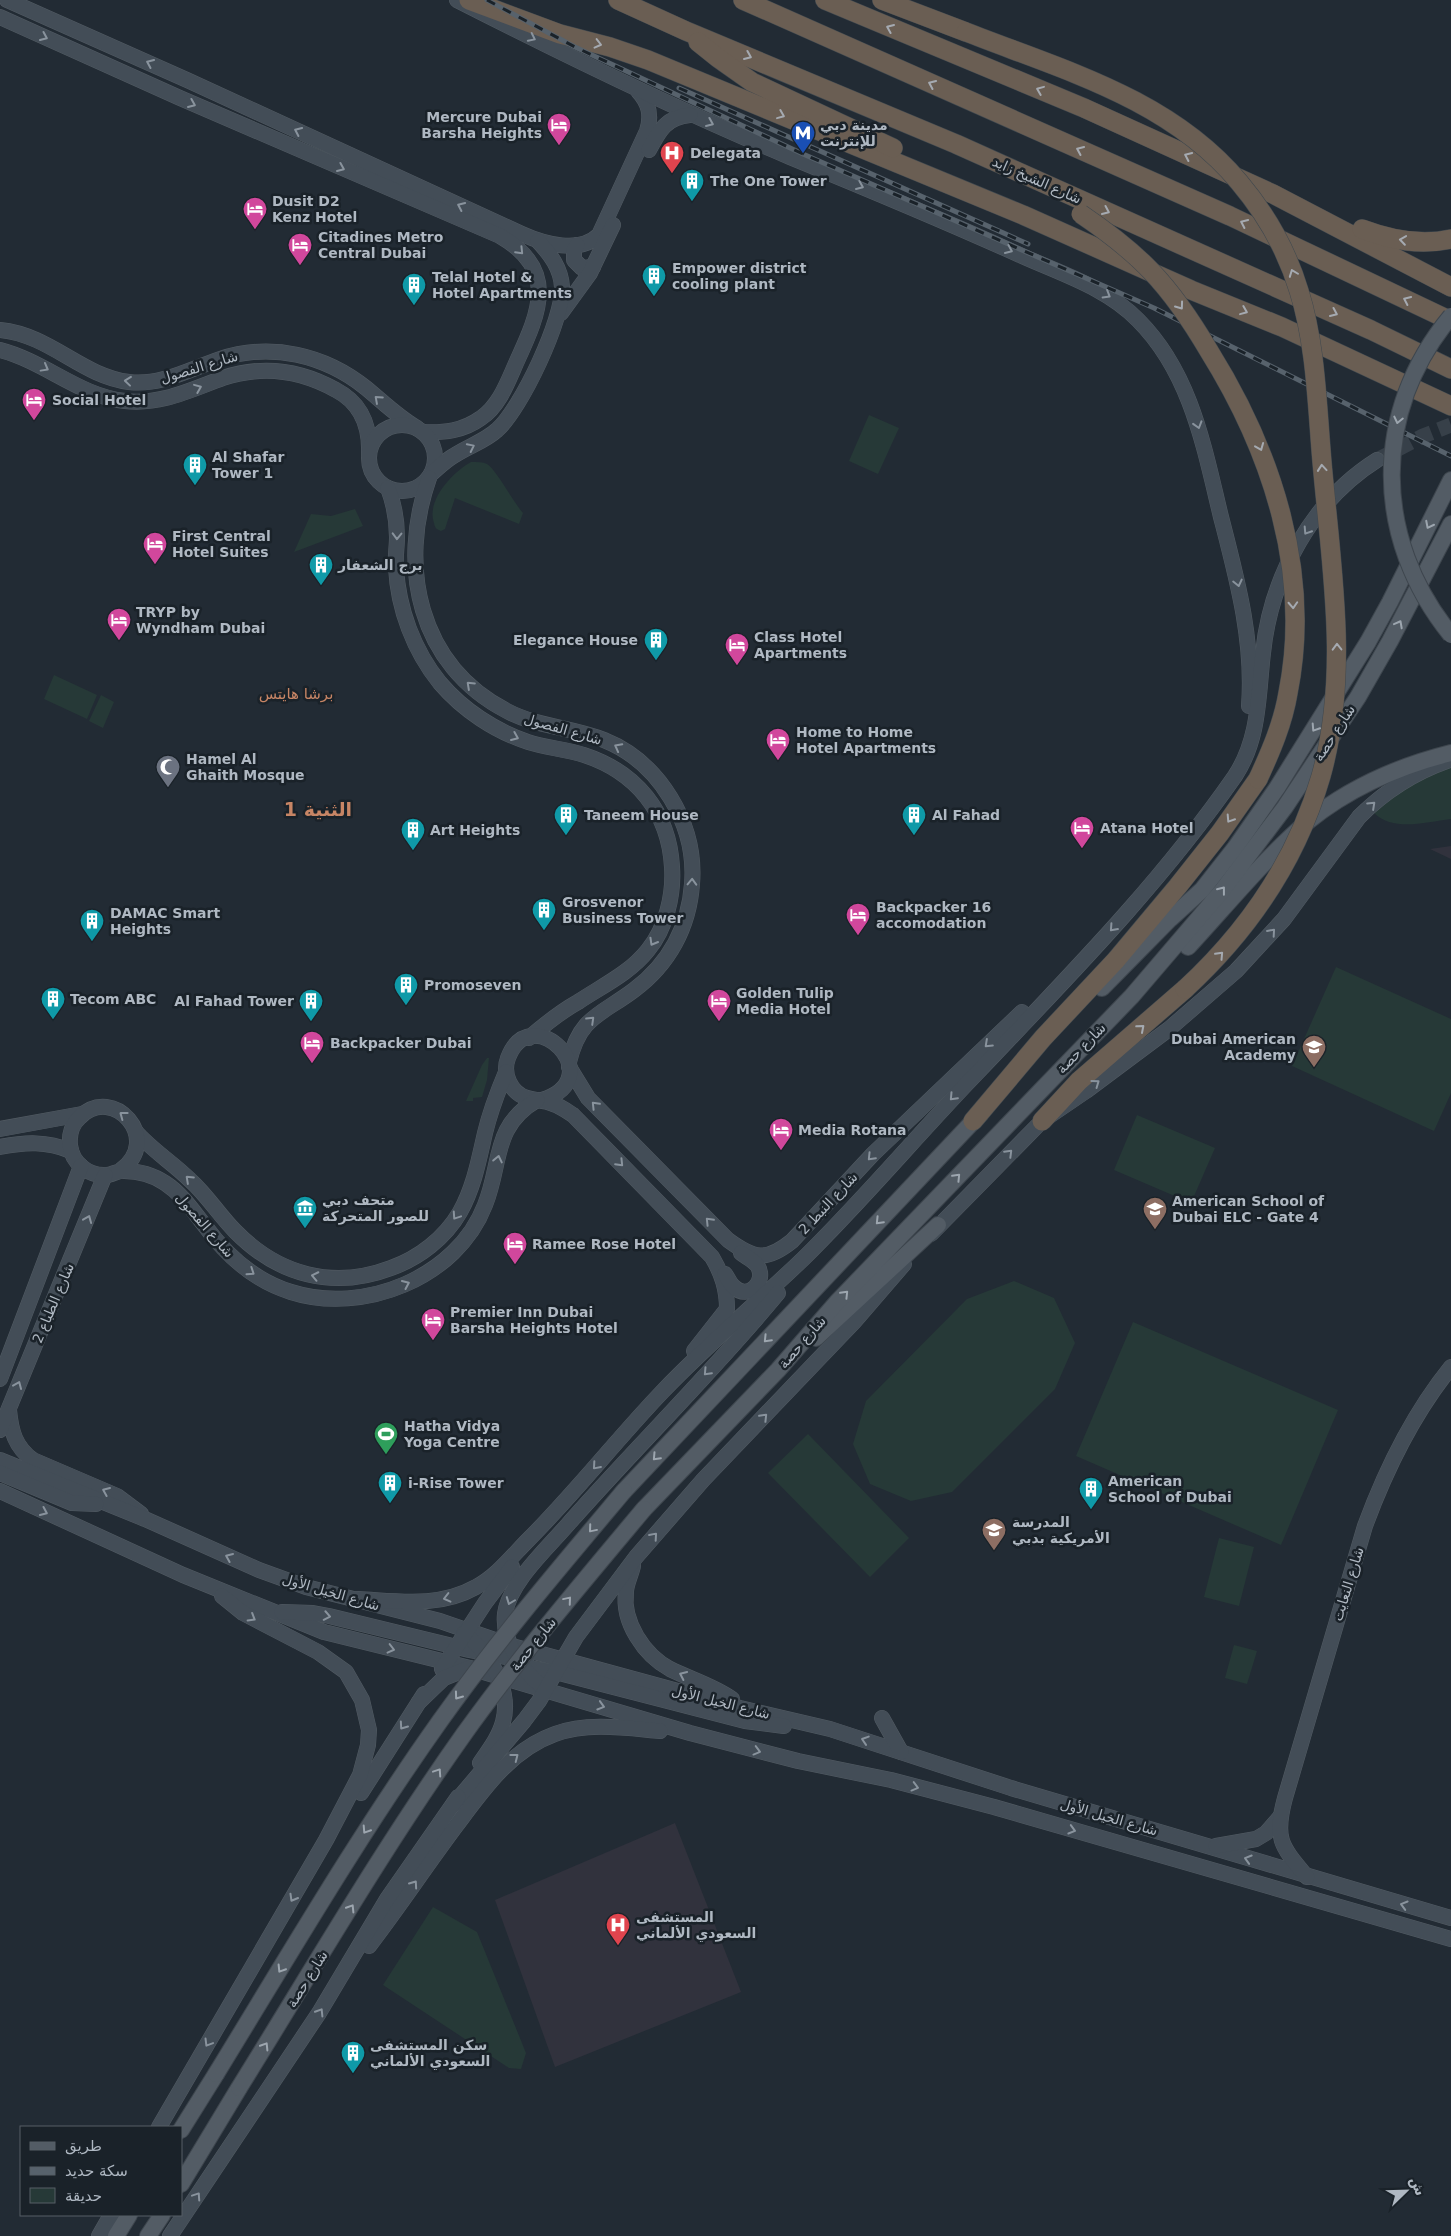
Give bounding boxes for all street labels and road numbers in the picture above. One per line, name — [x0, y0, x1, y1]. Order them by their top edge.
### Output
street label: شارع الشيخ زايد — [990, 153, 1084, 208]
street label: شارع الفصول — [158, 348, 240, 387]
street label: شارع حصة — [1310, 702, 1359, 765]
street label: شارع الفصول — [522, 710, 604, 749]
street label: شارع حصة — [1053, 1019, 1110, 1077]
street label: شارع النبط 2 — [795, 1169, 861, 1238]
street label: شارع الفصول — [172, 1189, 237, 1261]
street label: شارع الطباع 2 — [29, 1261, 78, 1346]
street label: شارع حصة — [775, 1313, 830, 1372]
street label: شارع النعايت — [1329, 1545, 1368, 1623]
street label: شارع الخيل الأول — [280, 1569, 382, 1615]
street label: شارع حصة — [507, 1614, 560, 1674]
street label: شارع الخيل الأول — [670, 1681, 772, 1723]
street label: شارع الخيل الأول — [1058, 1794, 1160, 1840]
street label: شارع حصة — [283, 1948, 332, 2011]

